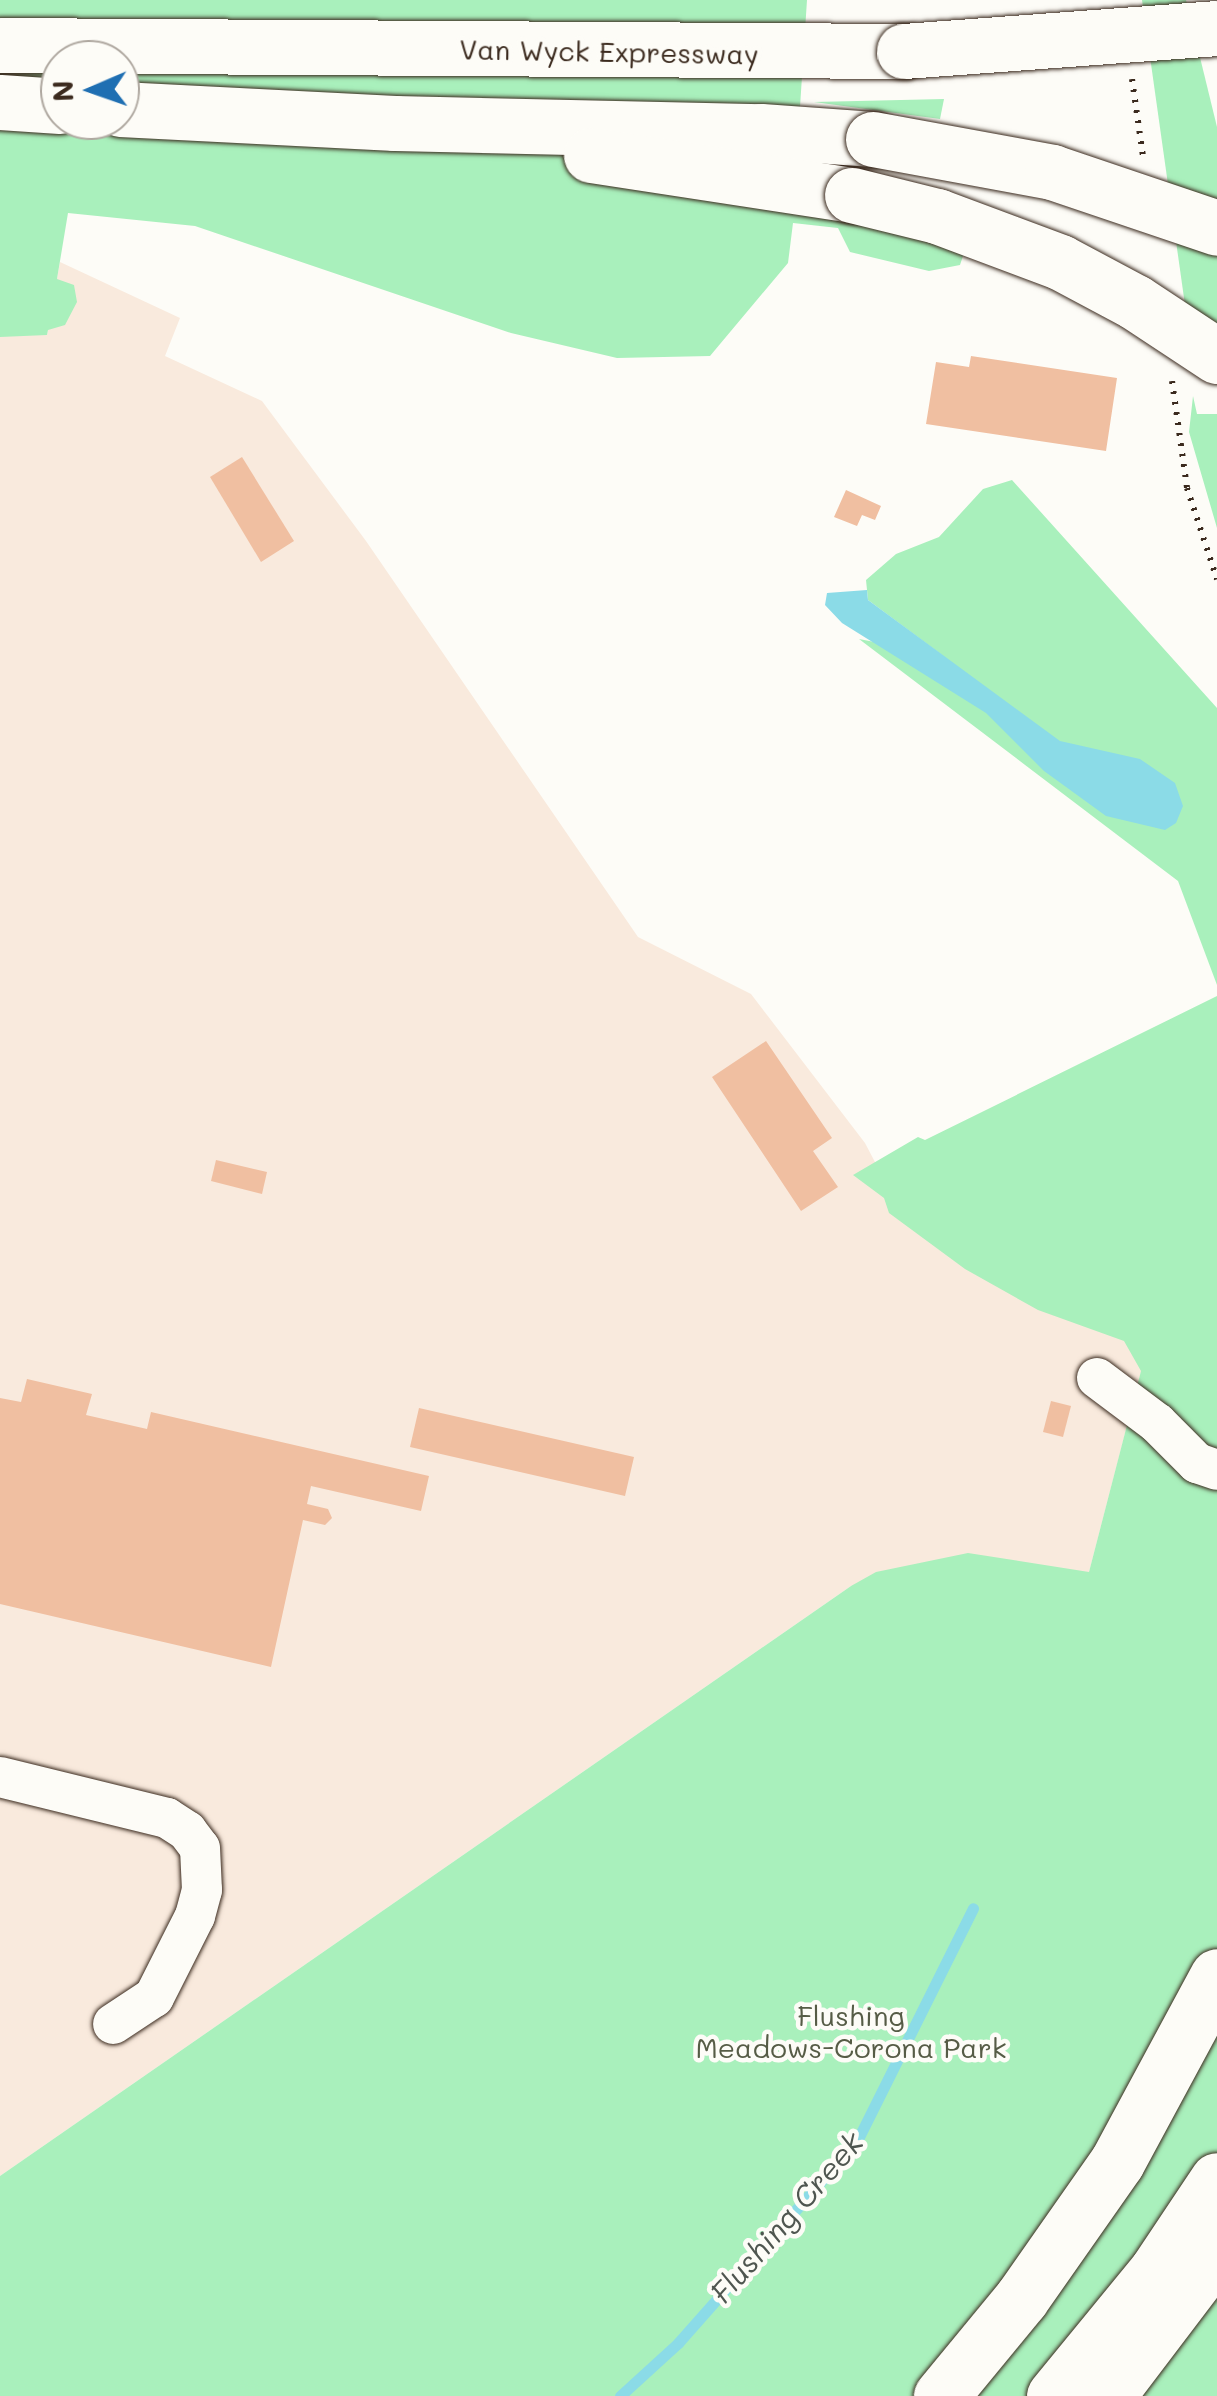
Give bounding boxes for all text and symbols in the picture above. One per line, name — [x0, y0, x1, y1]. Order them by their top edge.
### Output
street label: Van Wyck Expressway — [459, 32, 759, 70]
north arrow — [40, 40, 140, 140]
text: N — [44, 80, 80, 102]
park label: Flushing Meadows-Corona Park — [695, 1998, 1007, 2064]
water label: Flushing Creek — [702, 2124, 870, 2310]

